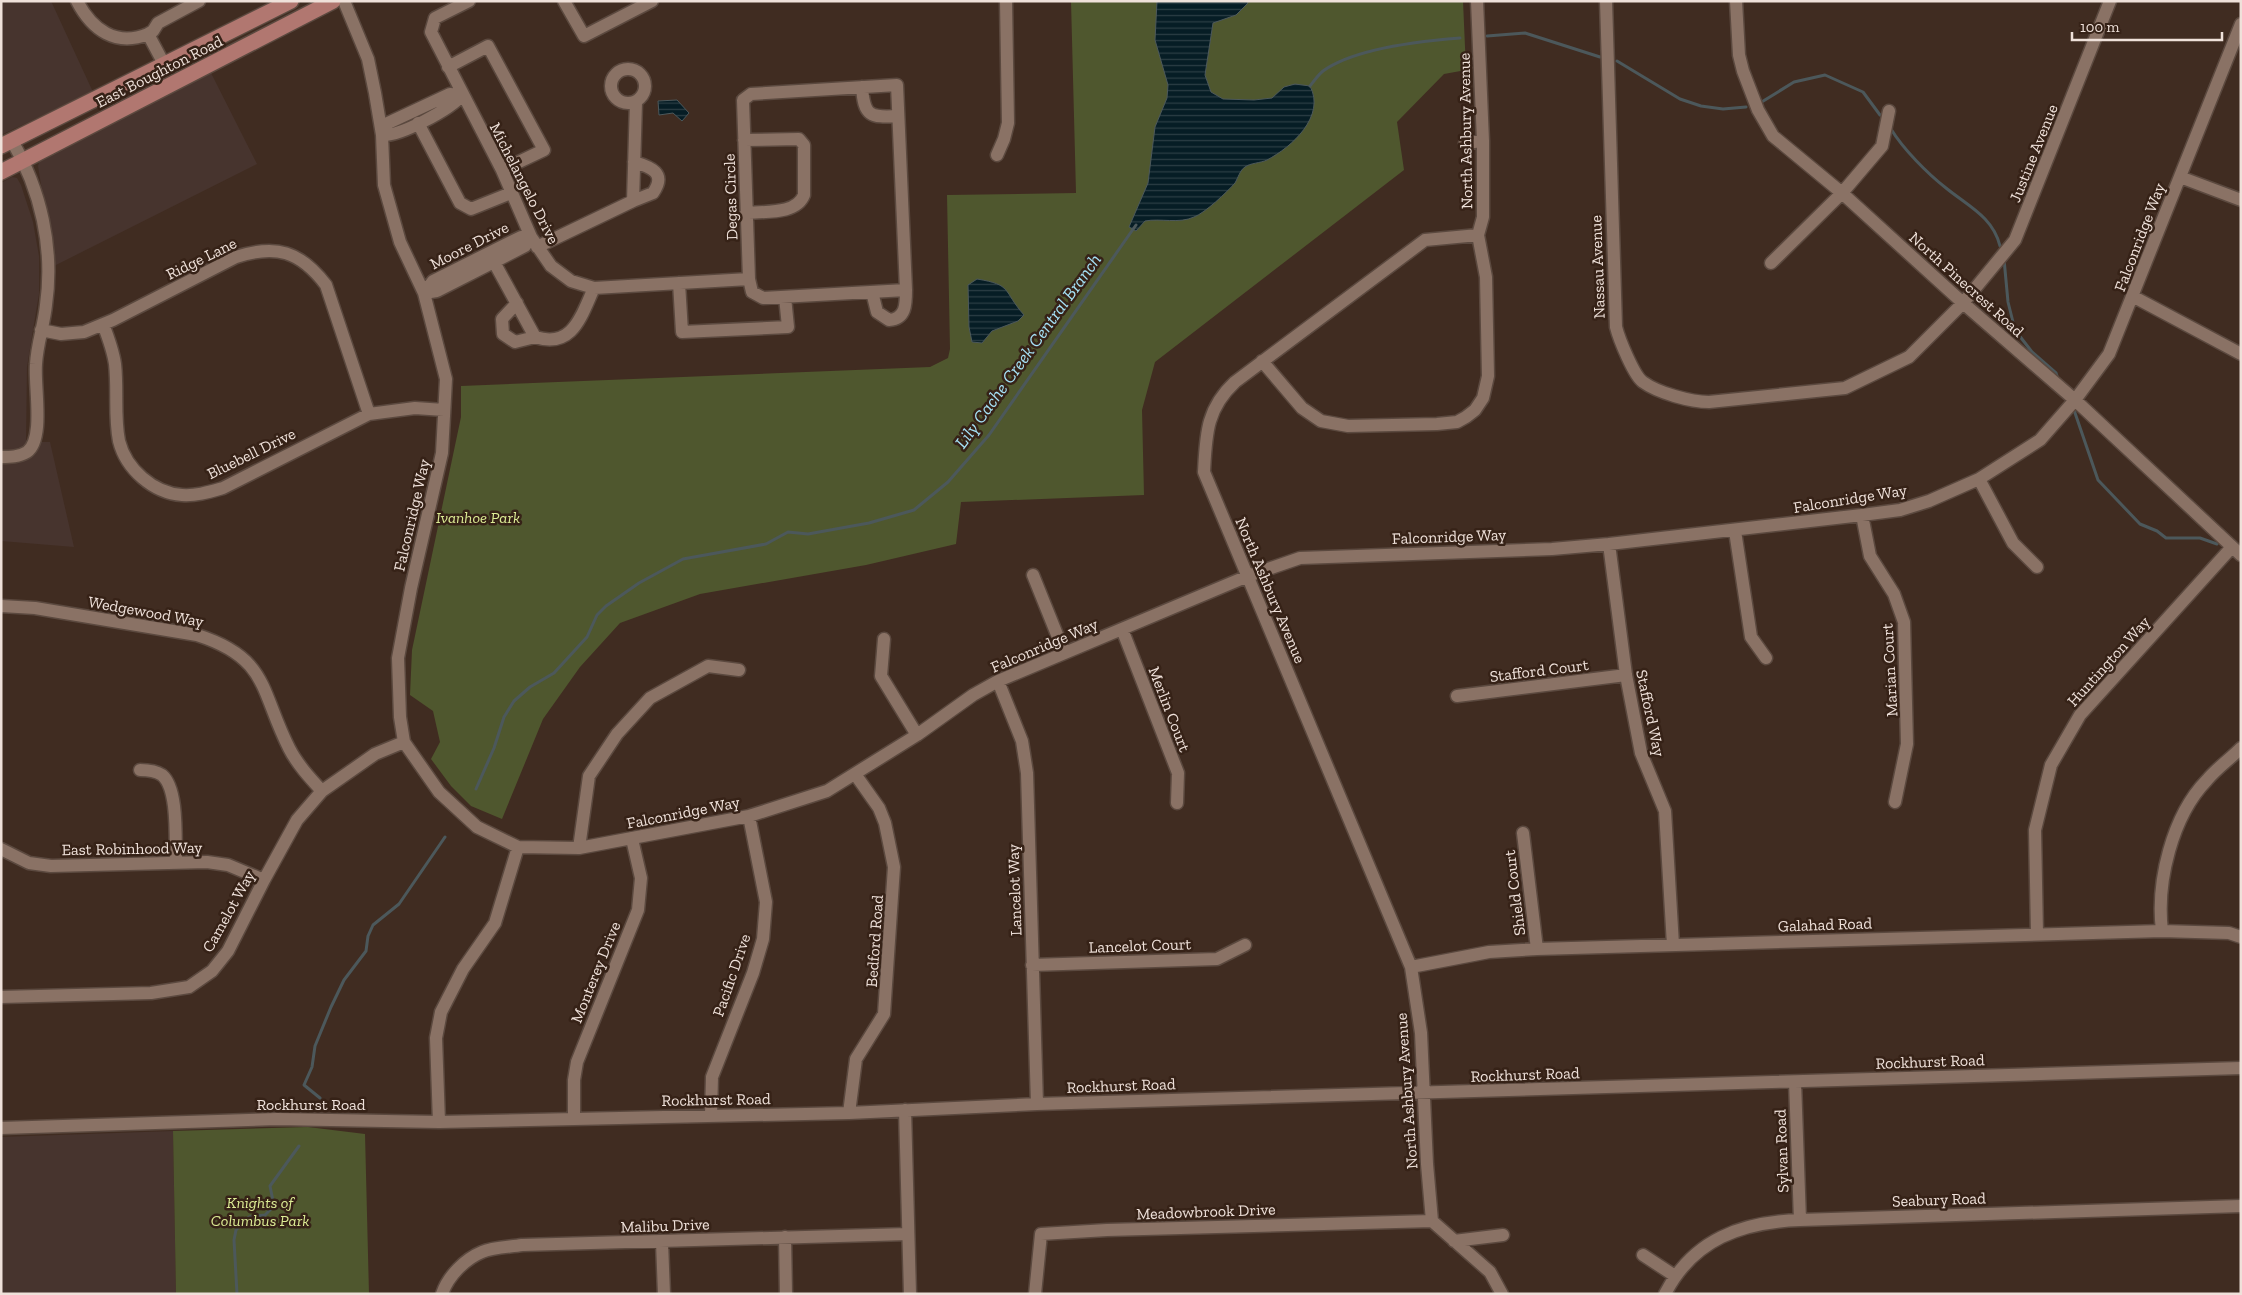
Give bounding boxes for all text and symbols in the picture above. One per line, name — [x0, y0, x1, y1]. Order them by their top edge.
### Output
scale bar — [2072, 10, 2222, 42]
text: 100 m — [2080, 18, 2119, 36]
street label: East Boughton Road — [93, 31, 226, 112]
street label: North Ashbury Avenue — [1455, 53, 1476, 209]
street label: Justine Avenue — [2005, 101, 2062, 205]
street label: Michelangelo Drive — [486, 119, 563, 247]
street label: Degas Circle — [719, 153, 742, 241]
street label: Falconridge Way — [2110, 179, 2169, 294]
street label: Nassau Avenue — [1586, 215, 1609, 319]
street label: Moore Drive — [427, 218, 512, 273]
street label: North Pinecrest Road — [1905, 228, 2028, 341]
street label: Ridge Lane — [163, 233, 240, 284]
water label: Lily Cache Creek Central Branch — [950, 249, 1106, 453]
street label: Bluebell Drive — [204, 424, 299, 483]
street label: Falconridge Way — [389, 456, 434, 573]
street label: Falconridge Way — [1792, 480, 1909, 517]
park label: Ivanhoe Park — [436, 508, 520, 527]
street label: North Ashbury Avenue — [1231, 514, 1310, 666]
street label: Falconridge Way — [1391, 525, 1507, 548]
street label: Wedgewood Way — [87, 592, 206, 631]
street label: Huntington Way — [2063, 612, 2154, 710]
street label: Falconridge Way — [988, 614, 1101, 677]
street label: Marian Court — [1878, 623, 1901, 717]
street label: Stafford Court — [1489, 655, 1590, 686]
street label: Merlin Court — [1145, 664, 1194, 754]
street label: Stafford Way — [1632, 668, 1669, 759]
street label: Falconridge Way — [625, 792, 742, 833]
street label: East Robinhood Way — [61, 838, 203, 859]
street label: Lancelot Way — [1003, 843, 1026, 936]
street label: Shield Court — [1500, 849, 1529, 937]
street label: Camelot Way — [198, 866, 259, 956]
street label: Bedford Road — [862, 894, 887, 988]
street label: Galahad Road — [1778, 913, 1873, 936]
street label: Monterey Drive — [566, 919, 624, 1026]
street label: Pacific Drive — [708, 931, 755, 1019]
street label: Lancelot Court — [1088, 934, 1192, 957]
street label: North Ashbury Avenue — [1392, 1012, 1421, 1170]
street label: Rockhurst Road — [1875, 1050, 1985, 1073]
street label: Rockhurst Road — [1470, 1063, 1580, 1086]
street label: Rockhurst Road — [1066, 1074, 1176, 1097]
street label: Rockhurst Road — [661, 1089, 771, 1110]
street label: Rockhurst Road — [256, 1095, 366, 1114]
street label: Sylvan Road — [1771, 1109, 1792, 1193]
street label: Seabury Road — [1892, 1188, 1986, 1211]
park label: Knights of Columbus Park — [211, 1193, 309, 1230]
street label: Meadowbrook Drive — [1136, 1200, 1276, 1223]
street label: Malibu Drive — [620, 1214, 710, 1237]

